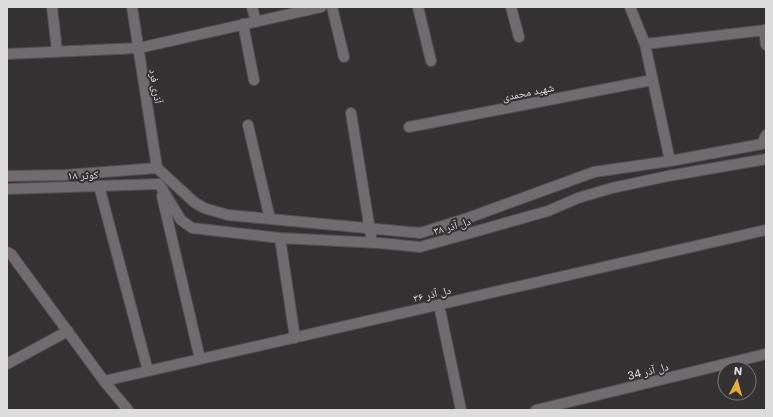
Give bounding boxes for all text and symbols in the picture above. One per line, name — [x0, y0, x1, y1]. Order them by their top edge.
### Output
street label: آذری فرد — [145, 68, 167, 105]
street label: شهید محمدی — [501, 79, 555, 105]
street label: کوثر ۱۸ — [67, 166, 99, 184]
street label: دل آذر ۳۸ — [431, 213, 473, 239]
street label: دل آذر ۳۶ — [412, 282, 453, 306]
street label: دل آذر 34 — [626, 358, 671, 384]
north arrow — [717, 361, 757, 401]
text: N — [733, 363, 743, 379]

